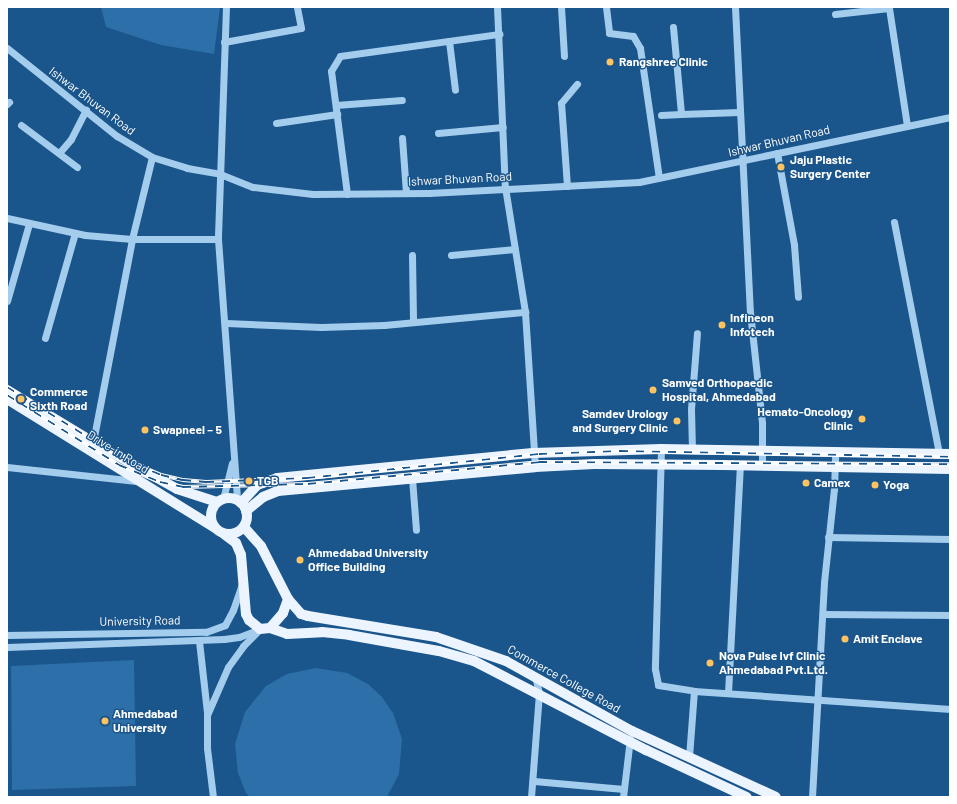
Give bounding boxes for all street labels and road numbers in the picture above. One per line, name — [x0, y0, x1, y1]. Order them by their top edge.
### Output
street label: Ishwar Bhuvan Road — [46, 64, 138, 138]
street label: Ishwar Bhuvan Road — [727, 122, 831, 160]
street label: Ishwar Bhuvan Road — [408, 169, 512, 189]
street label: Drive-in Road — [85, 427, 151, 477]
street label: University Road — [99, 613, 181, 629]
street label: Commerce College Road — [505, 642, 623, 716]

